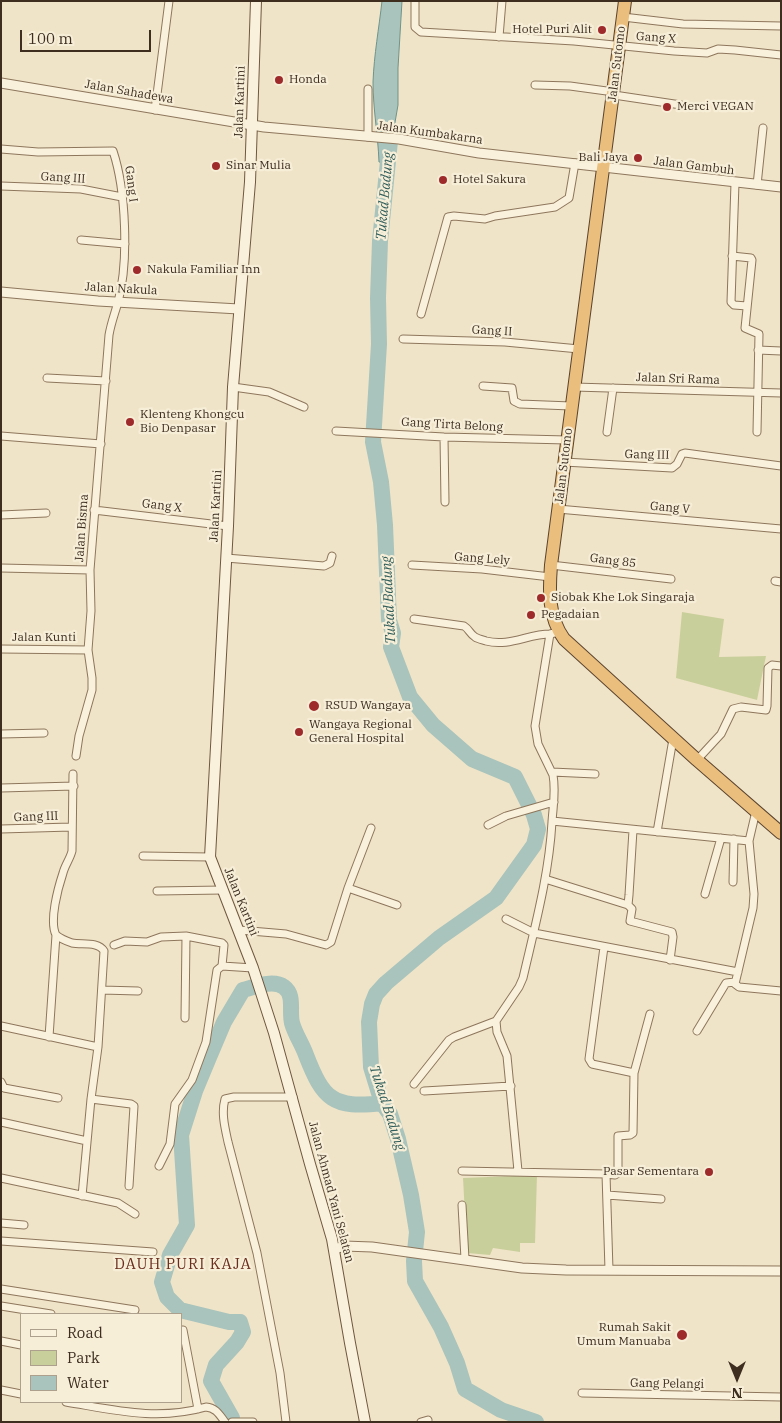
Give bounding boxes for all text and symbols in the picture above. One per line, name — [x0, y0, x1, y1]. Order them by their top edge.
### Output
scale bar — [22, 20, 154, 52]
place label: Hotel Puri Alit — [512, 23, 592, 37]
marker: Hotel Puri Alit — [596, 24, 608, 36]
street label: Jalan Sutomo — [605, 25, 629, 103]
text: 100 m — [28, 29, 73, 48]
street label: Gang X — [635, 29, 677, 47]
street label: Jalan Kartini — [232, 66, 248, 138]
place label: Honda — [289, 73, 327, 87]
marker: Honda — [273, 74, 285, 86]
street label: Jalan Sahadewa — [84, 77, 174, 107]
place label: Merci VEGAN — [677, 100, 754, 114]
marker: Merci VEGAN — [661, 101, 673, 113]
street label: Jalan Kumbakarna — [376, 118, 484, 148]
water label: Tukad Badung — [373, 151, 397, 241]
place label: Bali Jaya — [579, 151, 628, 165]
marker: Bali Jaya — [632, 152, 644, 164]
street label: Jalan Gambuh — [653, 154, 735, 178]
place label: Sinar Mulia — [226, 159, 291, 173]
marker: Sinar Mulia — [210, 160, 222, 172]
street label: Gang I — [122, 165, 140, 203]
street label: Gang III — [40, 170, 86, 186]
place label: Hotel Sakura — [453, 173, 526, 187]
marker: Hotel Sakura — [437, 174, 449, 186]
place label: Nakula Familiar Inn — [147, 263, 260, 277]
marker: Nakula Familiar Inn — [131, 264, 143, 276]
street label: Jalan Nakula — [84, 280, 158, 298]
street label: Gang II — [471, 323, 513, 339]
street label: Jalan Sri Rama — [636, 370, 720, 388]
place label: Klenteng Khongcu Bio Denpasar — [140, 408, 244, 436]
street label: Gang Tirta Belong — [401, 415, 503, 435]
marker: Klenteng Khongcu Bio Denpasar — [124, 416, 136, 428]
street label: Jalan Sutomo — [552, 427, 576, 505]
street label: Gang III — [624, 447, 670, 463]
street label: Jalan Kartini — [207, 470, 225, 542]
street label: Jalan Bisma — [72, 493, 92, 563]
street label: Gang X — [141, 496, 183, 516]
street label: Gang V — [649, 499, 691, 517]
street label: Gang Lely — [454, 550, 510, 568]
street label: Gang 85 — [589, 551, 637, 571]
water label: Tukad Badung — [378, 556, 400, 644]
place label: Siobak Khe Lok Singaraja — [551, 591, 695, 605]
marker: Siobak Khe Lok Singaraja — [535, 592, 547, 604]
place label: Pegadaian — [541, 608, 600, 622]
marker: Pegadaian — [525, 609, 537, 621]
street label: Jalan Kunti — [12, 631, 76, 645]
marker: RSUD Wangaya — [307, 699, 321, 713]
place label: RSUD Wangaya — [325, 699, 411, 713]
place label: Wangaya Regional General Hospital — [309, 718, 412, 746]
marker: Wangaya Regional General Hospital — [293, 726, 305, 738]
street label: Gang III — [13, 809, 59, 825]
street label: Jalan Kartini — [221, 866, 261, 938]
water label: Tukad Badung — [365, 1063, 409, 1153]
street label: Jalan Ahmad Yani Selatan — [305, 1120, 357, 1264]
place label: Pasar Sementara — [603, 1165, 699, 1179]
marker: Pasar Sementara — [703, 1166, 715, 1178]
district label: DAUH PURI KAJA — [113, 1256, 253, 1274]
legend — [20, 1313, 182, 1403]
place label: Rumah Sakit Umum Manuaba — [577, 1321, 671, 1349]
text: Road — [67, 1323, 103, 1342]
marker: Rumah Sakit Umum Manuaba — [675, 1328, 689, 1342]
text: Park — [67, 1348, 100, 1367]
north arrow — [712, 1353, 762, 1403]
text: Water — [67, 1373, 109, 1392]
street label: Gang Pelangi — [630, 1376, 704, 1392]
text: N — [731, 1384, 743, 1402]

